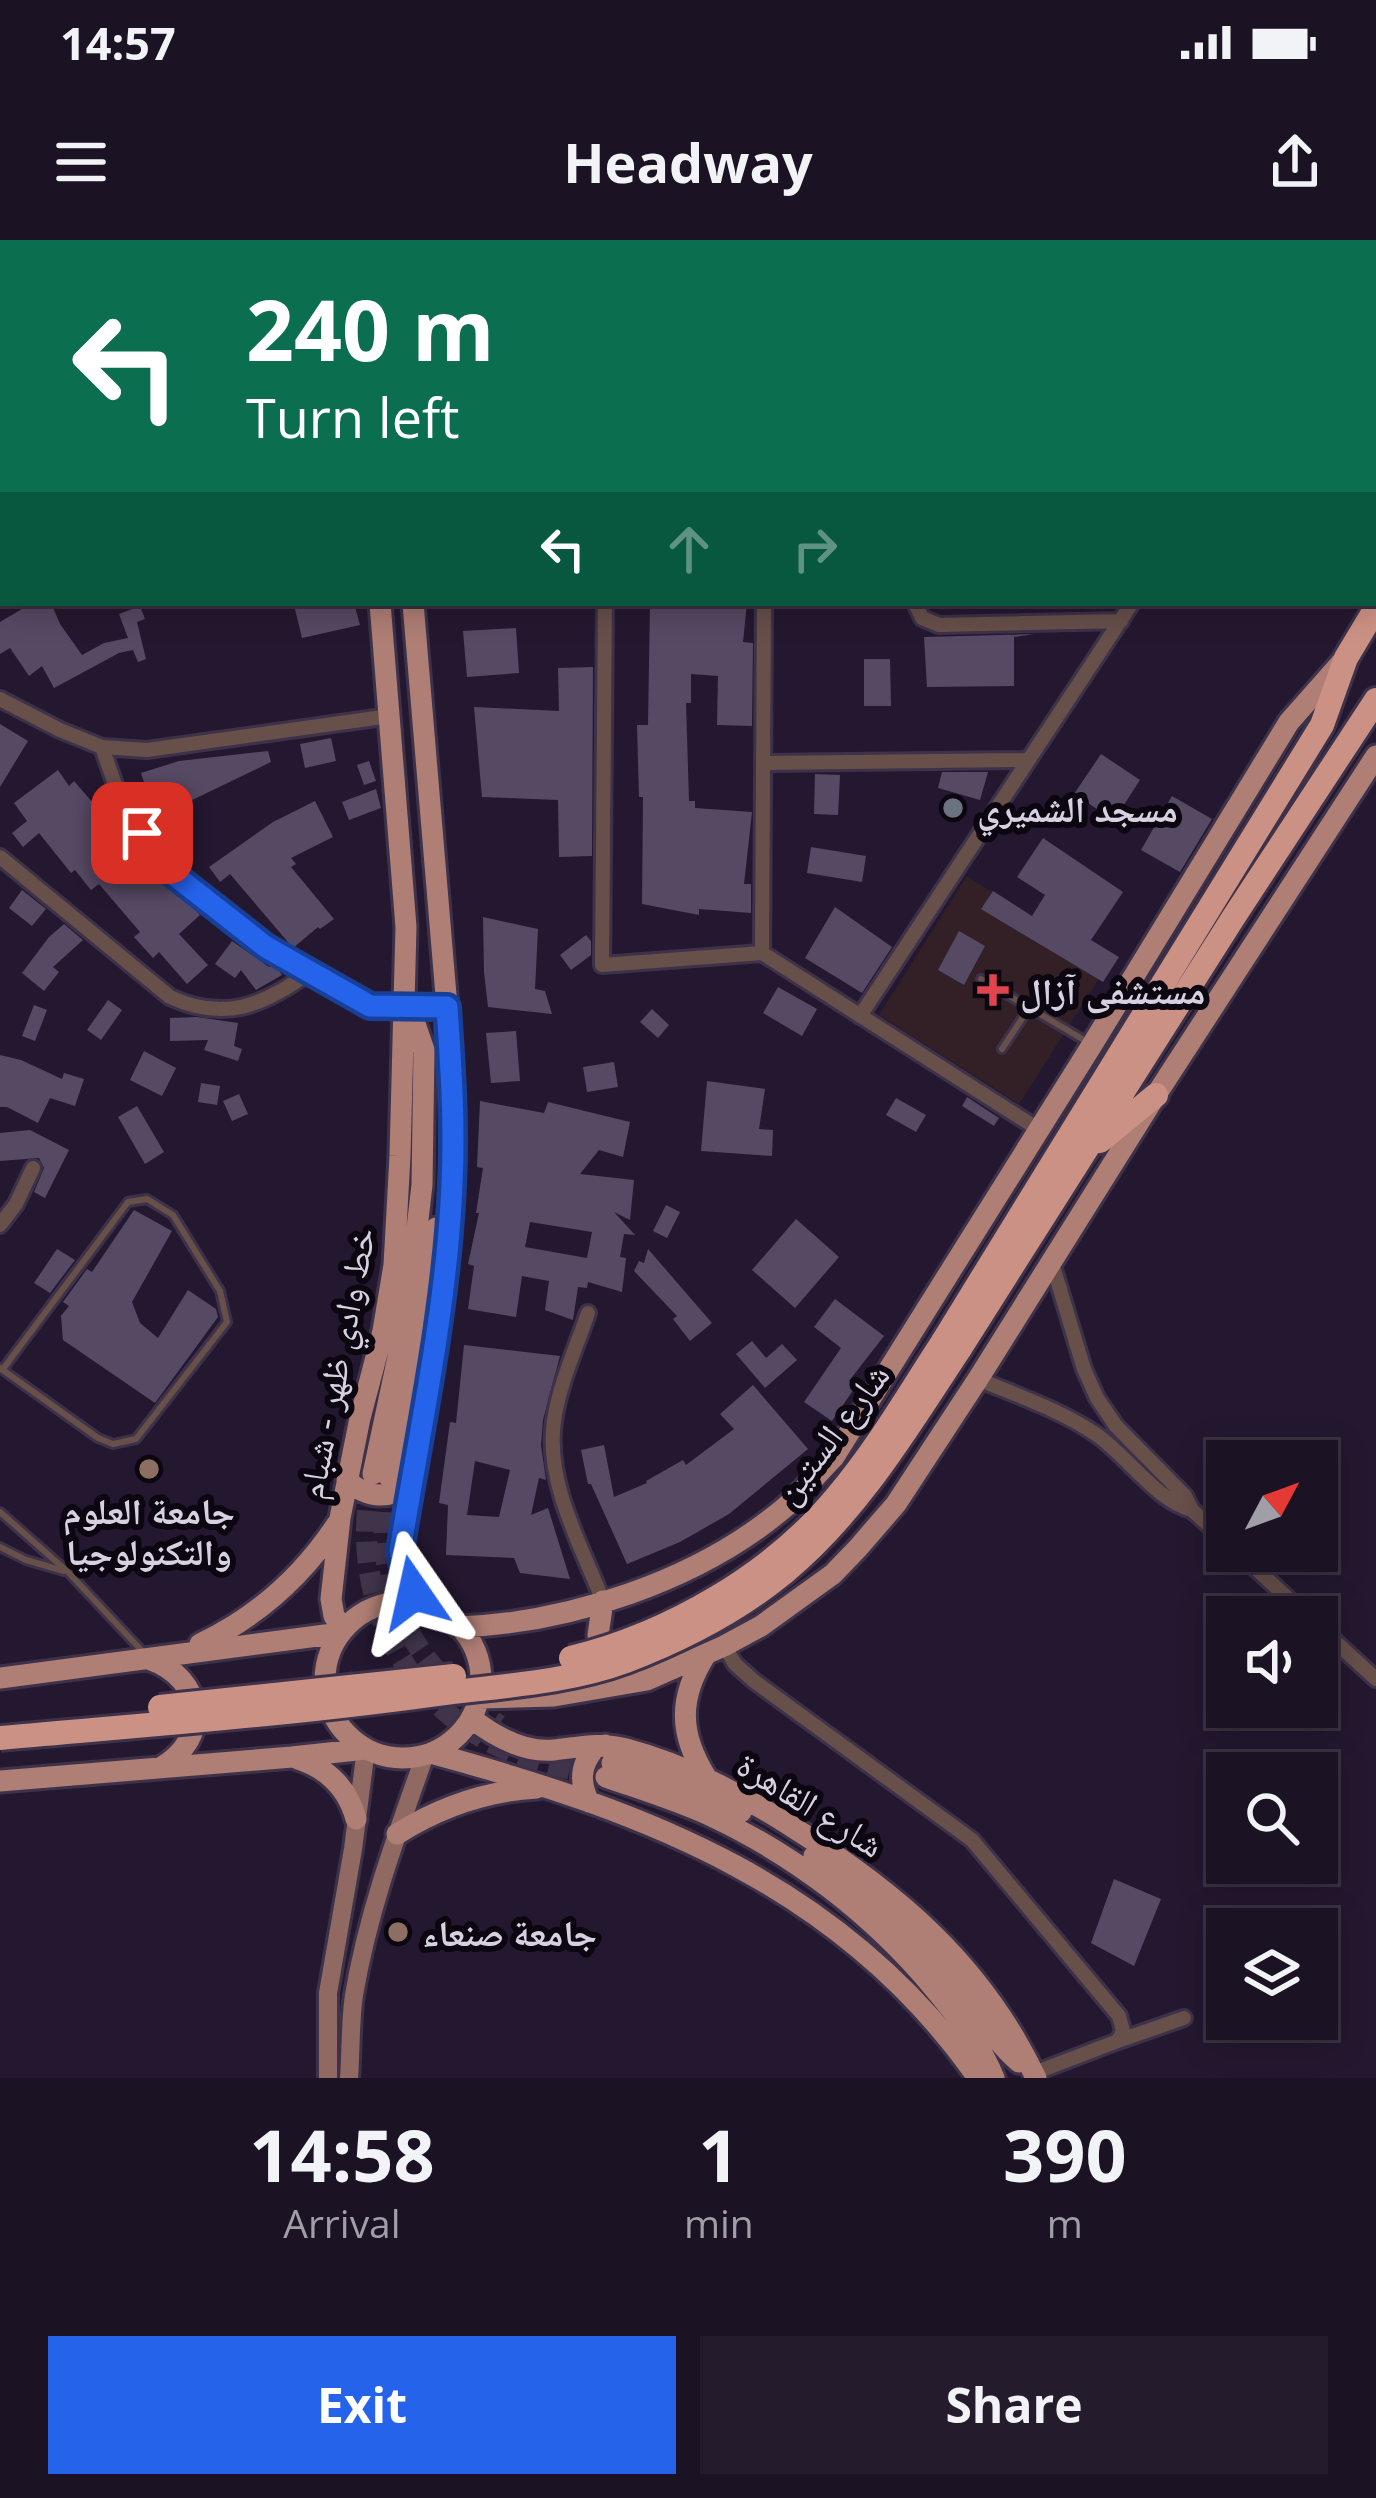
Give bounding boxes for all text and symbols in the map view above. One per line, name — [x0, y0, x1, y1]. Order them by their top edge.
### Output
text: 14:57 — [60, 12, 176, 73]
text: Headway — [563, 125, 813, 199]
icon: menu — [48, 129, 114, 195]
icon: share — [1262, 129, 1328, 195]
text: 240 m — [246, 271, 494, 386]
icon: left — [48, 288, 204, 444]
text: Turn left — [246, 380, 459, 454]
icon: left — [530, 516, 596, 582]
icon: ahead — [656, 516, 722, 582]
icon: right — [782, 516, 848, 582]
pin — [91, 782, 193, 884]
place label: مسجد الشميري — [977, 784, 1178, 837]
marker: مسجد الشميري — [940, 795, 966, 821]
icon: arrive — [109, 800, 175, 866]
place label: مستشفى آزال — [1020, 966, 1205, 1015]
marker: مستشفى آزال — [977, 974, 1009, 1006]
street label: خط وادي ظهر - شبام — [286, 1223, 391, 1504]
street label: شارع الستين — [762, 1352, 900, 1514]
north arrow — [1206, 1440, 1338, 1572]
map controls — [1206, 1440, 1338, 2040]
marker: جامعة العلوم والتكنولوجيا — [136, 1456, 162, 1482]
place label: جامعة العلوم والتكنولوجيا — [63, 1486, 235, 1576]
position arrow — [351, 1530, 477, 1656]
button: sound — [1206, 1596, 1338, 1728]
street label: شارع القاهرة — [728, 1740, 894, 1868]
button: search — [1206, 1752, 1338, 1884]
place label: جامعة صنعاء — [422, 1908, 597, 1957]
button: layers — [1206, 1908, 1338, 2040]
marker: جامعة صنعاء — [385, 1919, 411, 1945]
text: 14:58 — [249, 2105, 435, 2203]
text: 1 — [698, 2105, 739, 2203]
text: 390 — [1003, 2105, 1127, 2203]
text: Arrival — [283, 2196, 401, 2249]
text: min — [684, 2196, 754, 2249]
text: m — [1047, 2196, 1083, 2249]
button: Exit — [48, 2336, 676, 2474]
button: Share — [700, 2336, 1328, 2474]

